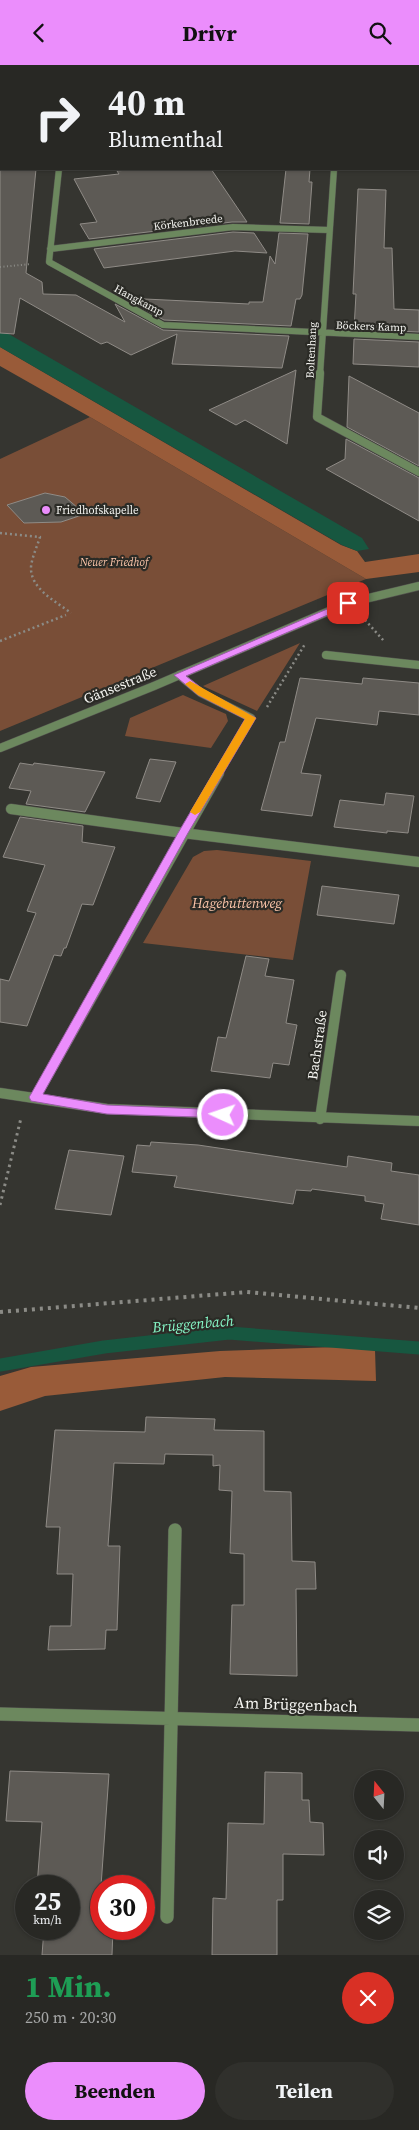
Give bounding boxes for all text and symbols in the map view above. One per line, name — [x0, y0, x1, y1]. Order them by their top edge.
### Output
text: Drivr — [182, 18, 237, 48]
icon: back — [25, 19, 53, 47]
icon: search — [366, 19, 394, 47]
text: 40 m — [108, 79, 185, 127]
icon: right — [25, 85, 90, 150]
text: Blumenthal — [108, 124, 223, 154]
street label: Körkenbreede — [153, 211, 224, 234]
street label: Hangkamp — [111, 281, 166, 320]
street label: Böckers Kamp — [336, 318, 406, 335]
street label: Boltenhang — [303, 321, 320, 379]
place label: Friedhofskapelle — [56, 503, 139, 518]
marker: Friedhofskapelle — [40, 504, 52, 516]
park label: Neuer Friedhof — [79, 555, 151, 570]
pin — [327, 582, 369, 624]
icon: arrive — [334, 589, 362, 617]
street label: Gänsestraße — [80, 661, 160, 709]
park label: Hagebuttenweg — [191, 893, 283, 913]
street label: Bachstraße — [302, 1009, 332, 1081]
position arrow — [196, 1088, 248, 1140]
water label: Brüggenbach — [150, 1309, 235, 1338]
street label: Am Brüggenbach — [234, 1691, 358, 1717]
north arrow — [354, 1770, 404, 1820]
map controls — [354, 1770, 404, 1940]
button: sound — [354, 1830, 404, 1880]
speed limit sign: 30 — [90, 1875, 155, 1940]
text: 25 — [34, 1884, 61, 1918]
button: layers — [354, 1890, 404, 1940]
text: km/h — [33, 1912, 62, 1928]
text: 1 Min. — [25, 1966, 112, 2007]
button: close — [342, 1972, 394, 2024]
text: 250 m · 20:30 — [25, 2006, 116, 2028]
button: Beenden — [25, 2062, 205, 2120]
button: Teilen — [215, 2062, 394, 2120]

